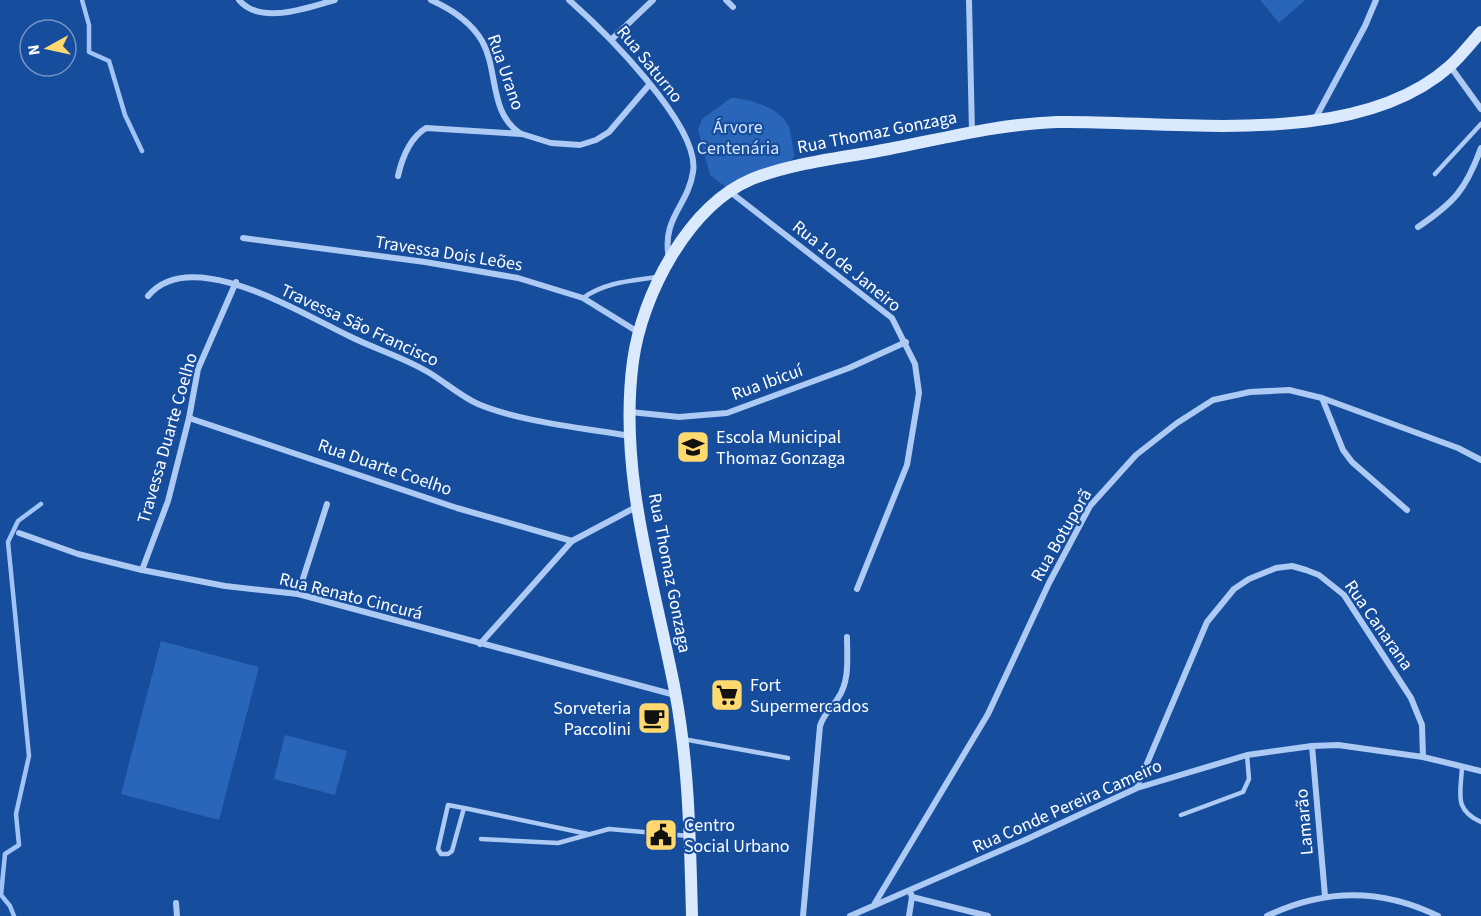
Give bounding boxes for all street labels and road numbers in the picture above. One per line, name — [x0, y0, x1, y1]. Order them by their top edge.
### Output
street label: Rua Saturno — [611, 20, 689, 108]
street label: Rua Urano — [481, 31, 530, 113]
street label: Rua Thomaz Gonzaga — [795, 105, 959, 160]
street label: Rua 10 de Janeiro — [787, 215, 906, 318]
street label: Travessa Dois Leões — [373, 230, 524, 277]
street label: Travessa São Francisco — [277, 278, 443, 373]
street label: Travessa Duarte Coelho — [131, 350, 204, 526]
street label: Rua Ibicuí — [728, 358, 807, 407]
street label: Rua Duarte Coelho — [314, 433, 455, 502]
street label: Rua Botuporã — [1025, 484, 1098, 586]
street label: Rua Thomaz Gonzaga — [642, 491, 697, 655]
street label: Rua Renato Cincurá — [277, 567, 425, 626]
street label: Rua Canarana — [1338, 575, 1419, 675]
street label: Rua Conde Pereira Cameiro — [968, 753, 1166, 860]
street label: Lamarão — [1289, 788, 1320, 856]

